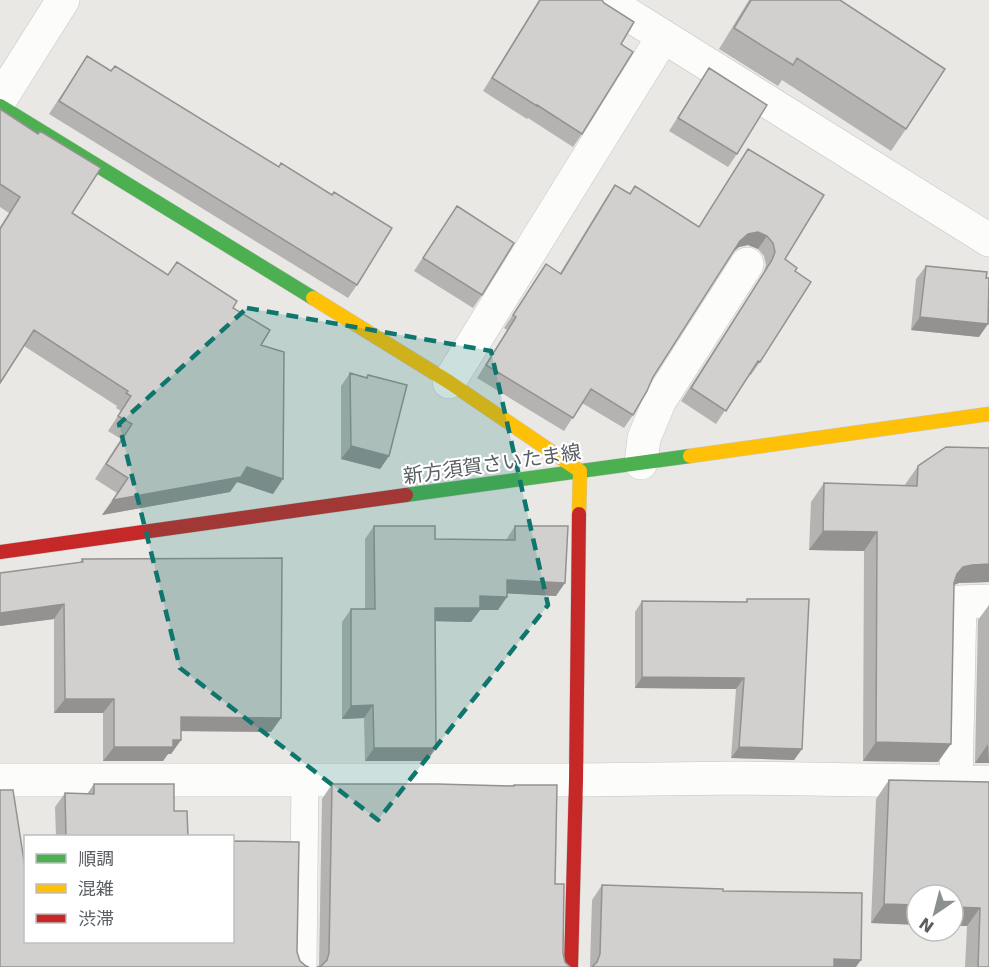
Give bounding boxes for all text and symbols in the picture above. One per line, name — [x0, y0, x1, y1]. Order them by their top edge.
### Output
street label: 新方須賀さいたま線 — [401, 440, 583, 488]
legend — [24, 835, 234, 943]
text: 順調 — [78, 848, 114, 869]
text: 混雑 — [78, 878, 114, 899]
north arrow — [905, 883, 965, 943]
text: 渋滞 — [78, 908, 114, 929]
text: N — [916, 913, 938, 936]

